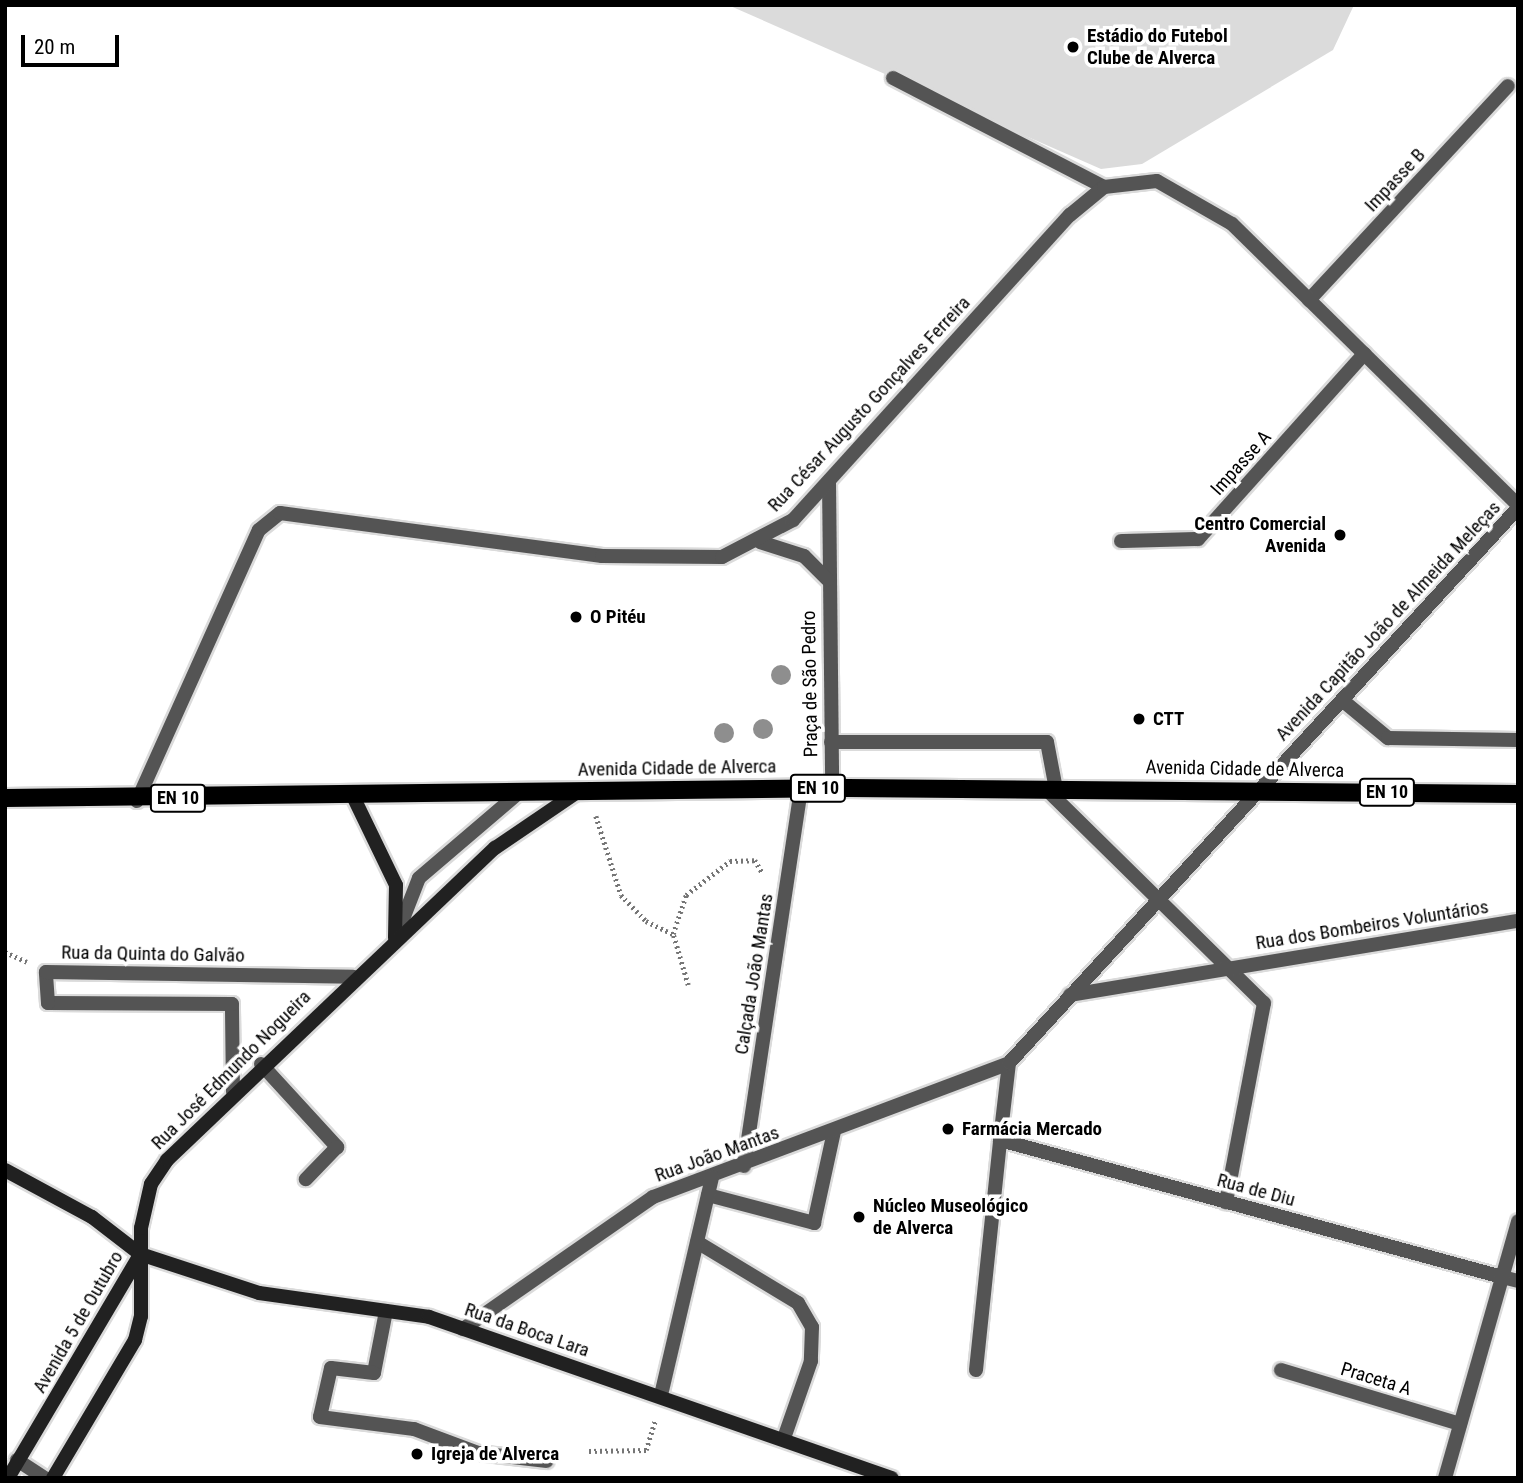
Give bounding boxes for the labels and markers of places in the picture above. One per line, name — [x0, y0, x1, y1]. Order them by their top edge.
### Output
place label: Estádio do Futebol Clube de Alverca — [1087, 25, 1228, 69]
marker: Estádio do Futebol Clube de Alverca — [1065, 39, 1081, 55]
place label: Centro Comercial Avenida — [1194, 513, 1326, 557]
marker: Centro Comercial Avenida — [1332, 527, 1348, 543]
place label: O Pitéu — [590, 606, 646, 628]
marker: O Pitéu — [568, 609, 584, 625]
place label: CTT — [1153, 708, 1184, 730]
marker: CTT — [1131, 711, 1147, 727]
place label: Farmácia Mercado — [962, 1118, 1102, 1140]
marker: Farmácia Mercado — [940, 1121, 956, 1137]
place label: Núcleo Museológico de Alverca — [873, 1195, 1028, 1239]
marker: Núcleo Museológico de Alverca — [851, 1209, 867, 1225]
place label: Igreja de Alverca — [431, 1443, 559, 1465]
marker: Igreja de Alverca — [409, 1446, 425, 1462]

